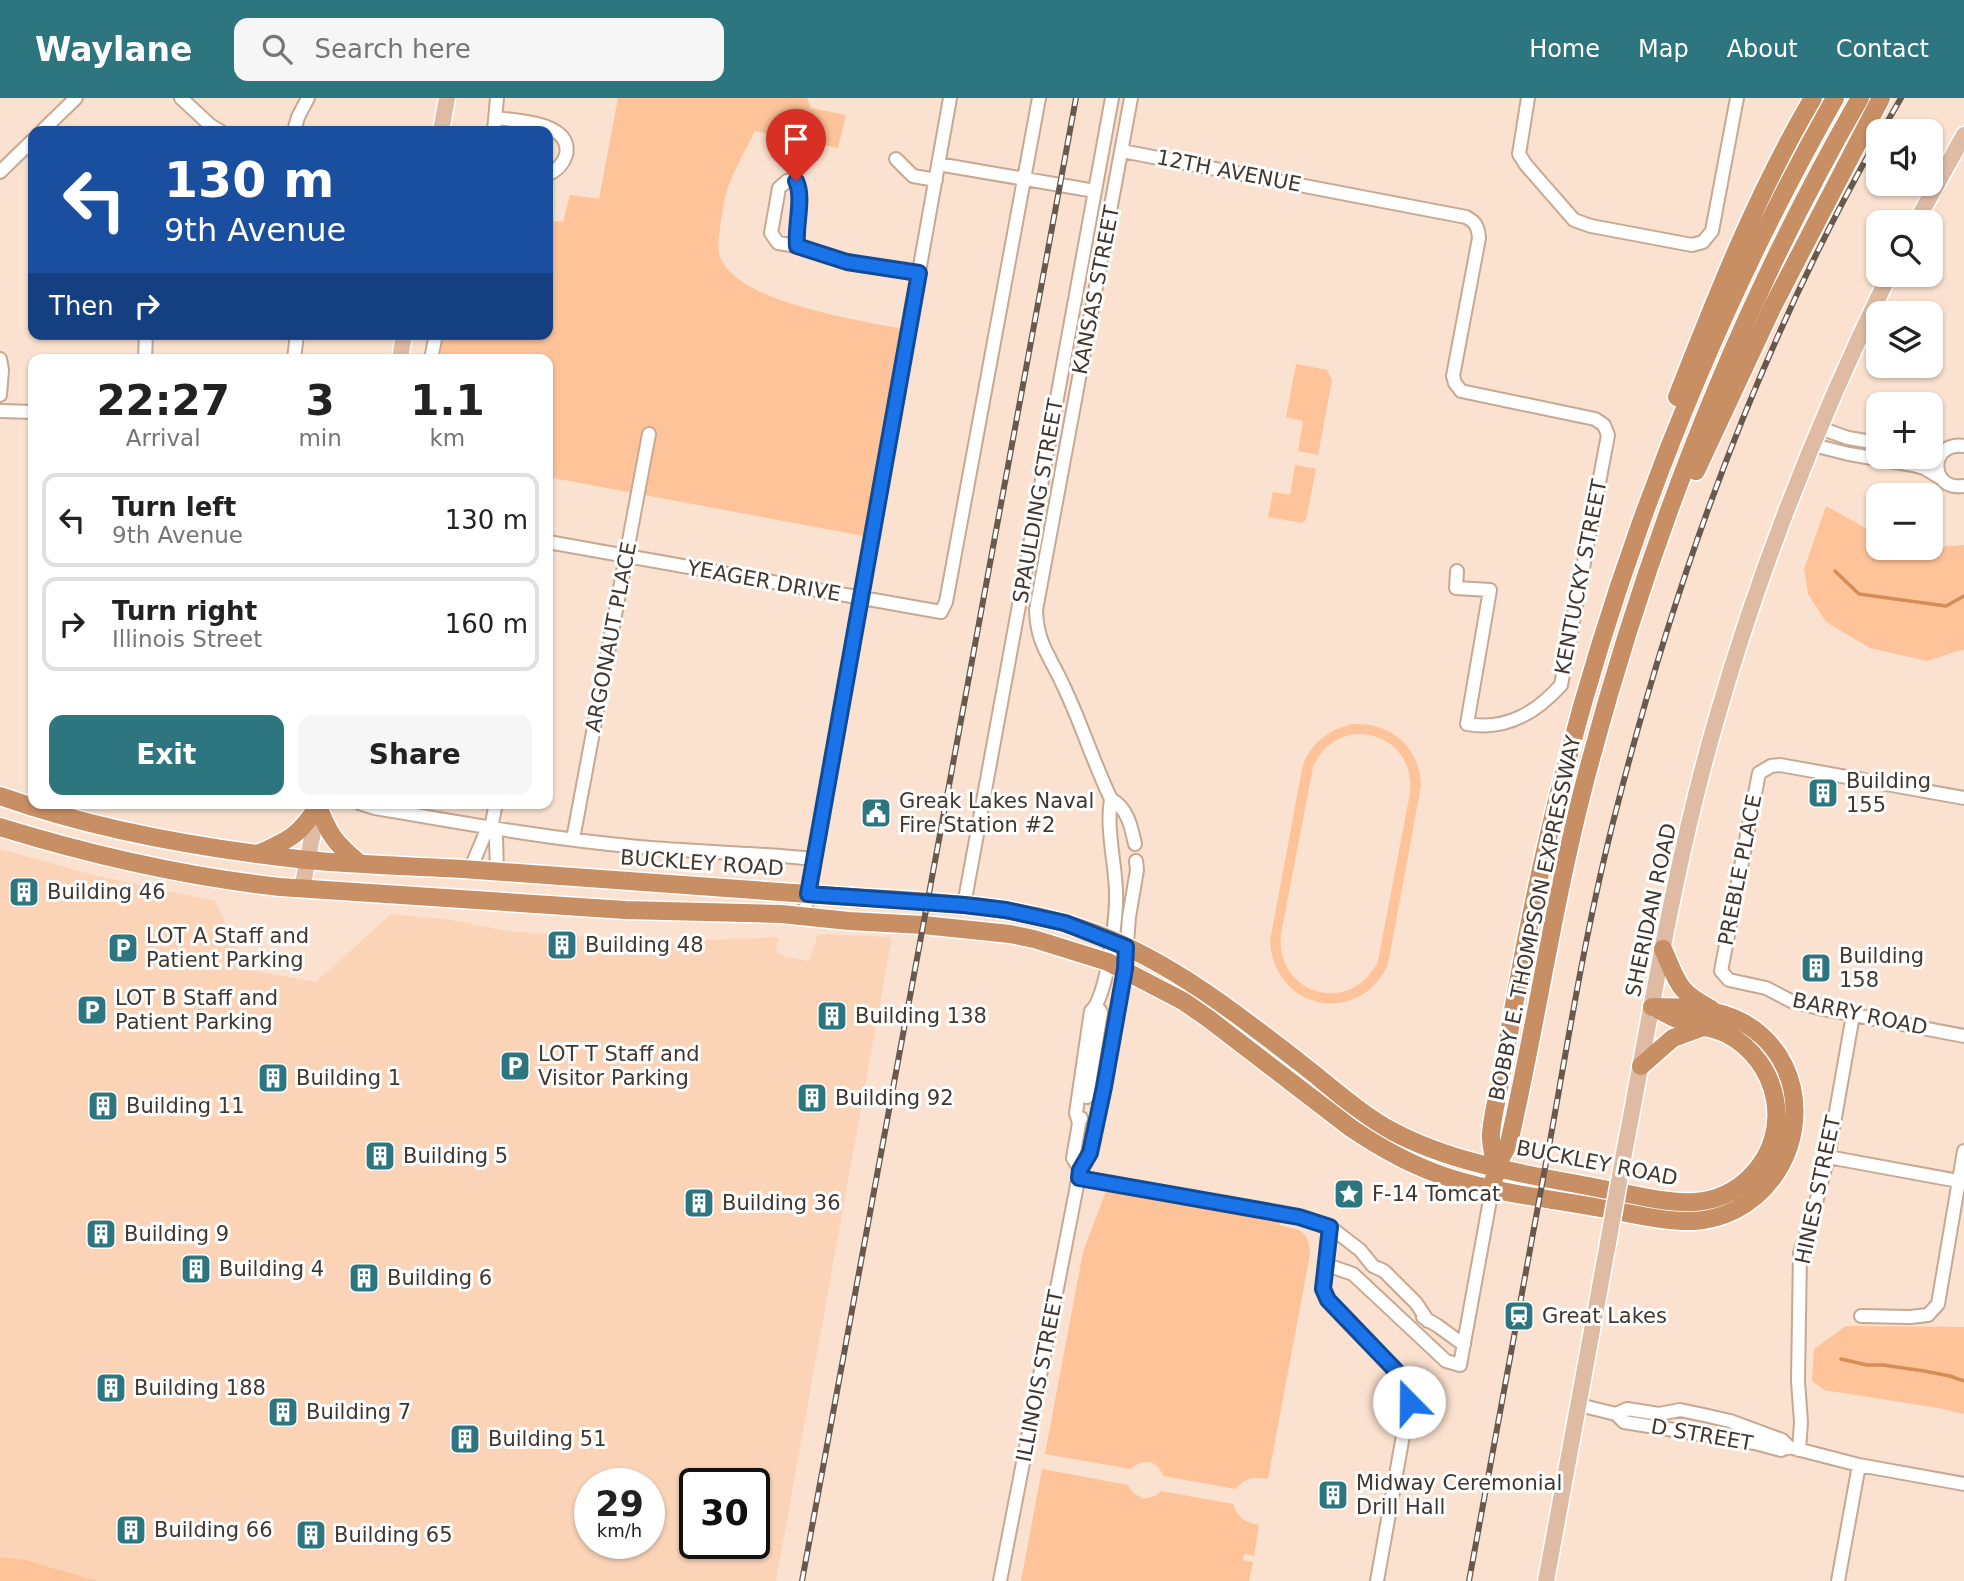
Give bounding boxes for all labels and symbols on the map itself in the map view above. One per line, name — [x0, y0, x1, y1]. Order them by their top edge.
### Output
pin — [766, 109, 826, 181]
street label: 12TH AVENUE — [1155, 145, 1303, 197]
street label: KANSAS STREET — [1068, 203, 1124, 377]
street label: SPAULDING STREET — [1008, 397, 1068, 605]
street label: KENTUCKY STREET — [1550, 477, 1612, 677]
street label: ARGONAUT PLACE — [581, 540, 641, 734]
street label: YEAGER DRIVE — [684, 556, 843, 606]
street label: BOBBY E. THOMPSON EXPRESSWAY — [1485, 733, 1586, 1103]
place label: Building 155 — [1846, 769, 1931, 817]
building icon: Building 155 — [1806, 776, 1840, 810]
place label: Greak Lakes Naval Fire Station #2 — [899, 789, 1094, 837]
street label: PREBLE PLACE — [1714, 792, 1766, 948]
public building icon: Greak Lakes Naval Fire Station #2 — [859, 796, 893, 830]
street label: SHERIDAN ROAD — [1621, 821, 1681, 999]
street label: BUCKLEY ROAD — [619, 845, 785, 881]
building icon: Building 46 — [7, 875, 41, 909]
place label: Building 46 — [47, 880, 166, 904]
place label: LOT A Staff and Patient Parking — [146, 924, 309, 972]
building icon: Building 48 — [545, 928, 579, 962]
parking icon: LOT A Staff and Patient Parking — [106, 931, 140, 965]
place label: Building 48 — [585, 933, 704, 957]
place label: Building 158 — [1839, 944, 1924, 992]
building icon: Building 158 — [1799, 951, 1833, 985]
place label: LOT B Staff and Patient Parking — [115, 986, 278, 1034]
street label: BARRY ROAD — [1790, 988, 1930, 1040]
parking icon: LOT B Staff and Patient Parking — [75, 993, 109, 1027]
building icon: Building 138 — [815, 999, 849, 1033]
place label: Building 138 — [855, 1004, 987, 1028]
place label: LOT T Staff and Visitor Parking — [538, 1042, 700, 1090]
parking icon: LOT T Staff and Visitor Parking — [498, 1049, 532, 1083]
building icon: Building 1 — [256, 1061, 290, 1095]
place label: Building 1 — [296, 1066, 401, 1090]
building icon: Building 92 — [795, 1081, 829, 1115]
place label: Building 92 — [835, 1086, 954, 1110]
building icon: Building 11 — [86, 1089, 120, 1123]
place label: Building 11 — [126, 1094, 245, 1118]
street label: HINES STREET — [1791, 1113, 1845, 1266]
street label: BUCKLEY ROAD — [1514, 1136, 1680, 1190]
building icon: Building 5 — [363, 1139, 397, 1173]
place label: Building 5 — [403, 1144, 508, 1168]
place icon: F-14 Tomcat — [1332, 1177, 1366, 1211]
place label: F-14 Tomcat — [1372, 1182, 1500, 1206]
building icon: Building 36 — [682, 1186, 716, 1220]
place label: Building 36 — [722, 1191, 841, 1215]
building icon: Building 9 — [84, 1217, 118, 1251]
place label: Building 9 — [124, 1222, 229, 1246]
building icon: Building 4 — [179, 1252, 213, 1286]
place label: Building 4 — [219, 1257, 324, 1281]
building icon: Building 6 — [347, 1261, 381, 1295]
place label: Building 6 — [387, 1266, 492, 1290]
street label: ILLINOIS STREET — [1012, 1288, 1068, 1464]
station icon: Great Lakes — [1502, 1299, 1536, 1333]
place label: Great Lakes — [1542, 1304, 1667, 1328]
position arrow — [1372, 1365, 1446, 1439]
building icon: Building 188 — [94, 1371, 128, 1405]
place label: Building 188 — [134, 1376, 266, 1400]
building icon: Building 7 — [266, 1395, 300, 1429]
place label: Building 7 — [306, 1400, 411, 1424]
street label: D STREET — [1649, 1414, 1755, 1456]
building icon: Building 51 — [448, 1422, 482, 1456]
place label: Building 51 — [488, 1427, 607, 1451]
speed limit sign: 30 — [679, 1468, 770, 1559]
place label: Midway Ceremonial Drill Hall — [1356, 1471, 1562, 1519]
building icon: Midway Ceremonial Drill Hall — [1316, 1478, 1350, 1512]
building icon: Building 66 — [114, 1513, 148, 1547]
place label: Building 66 — [154, 1518, 273, 1542]
building icon: Building 65 — [294, 1518, 328, 1552]
place label: Building 65 — [334, 1523, 453, 1547]

